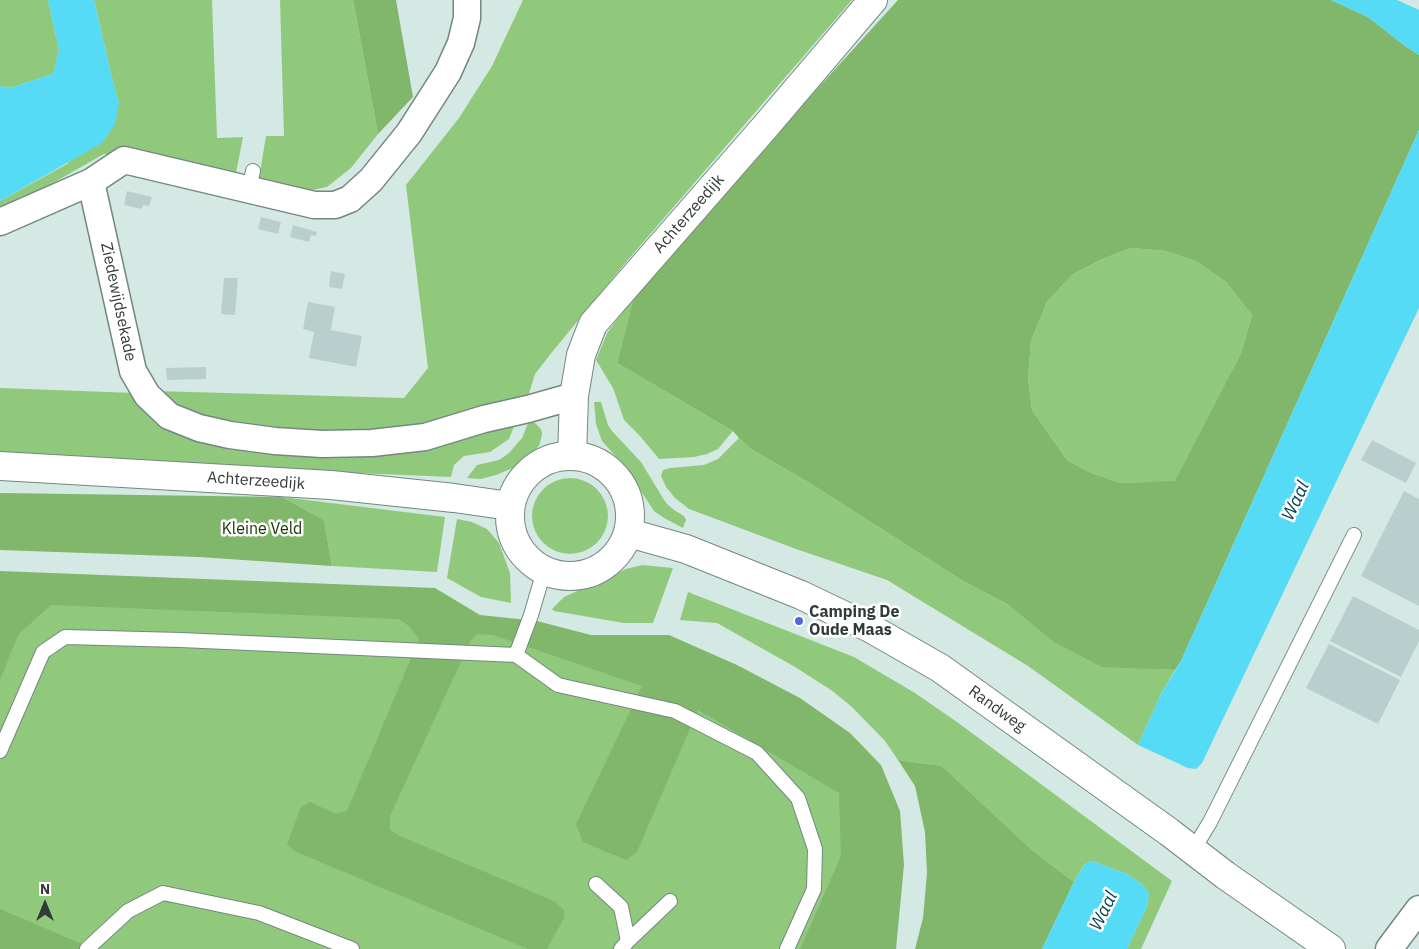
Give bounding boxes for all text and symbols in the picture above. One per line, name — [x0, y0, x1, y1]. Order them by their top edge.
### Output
street label: Achterzeedijk — [650, 171, 728, 257]
street label: Ziedewijdsekade — [96, 241, 140, 363]
street label: Achterzeedijk — [206, 468, 306, 494]
water label: Waal — [1278, 478, 1314, 524]
park label: Kleine Veld — [222, 519, 302, 539]
place label: Camping De Oude Maas — [809, 602, 899, 640]
marker: Camping De Oude Maas — [793, 615, 805, 627]
street label: Randweg — [964, 682, 1030, 736]
north arrow — [20, 879, 70, 929]
text: N — [40, 880, 50, 898]
water label: Waal — [1085, 888, 1123, 934]

